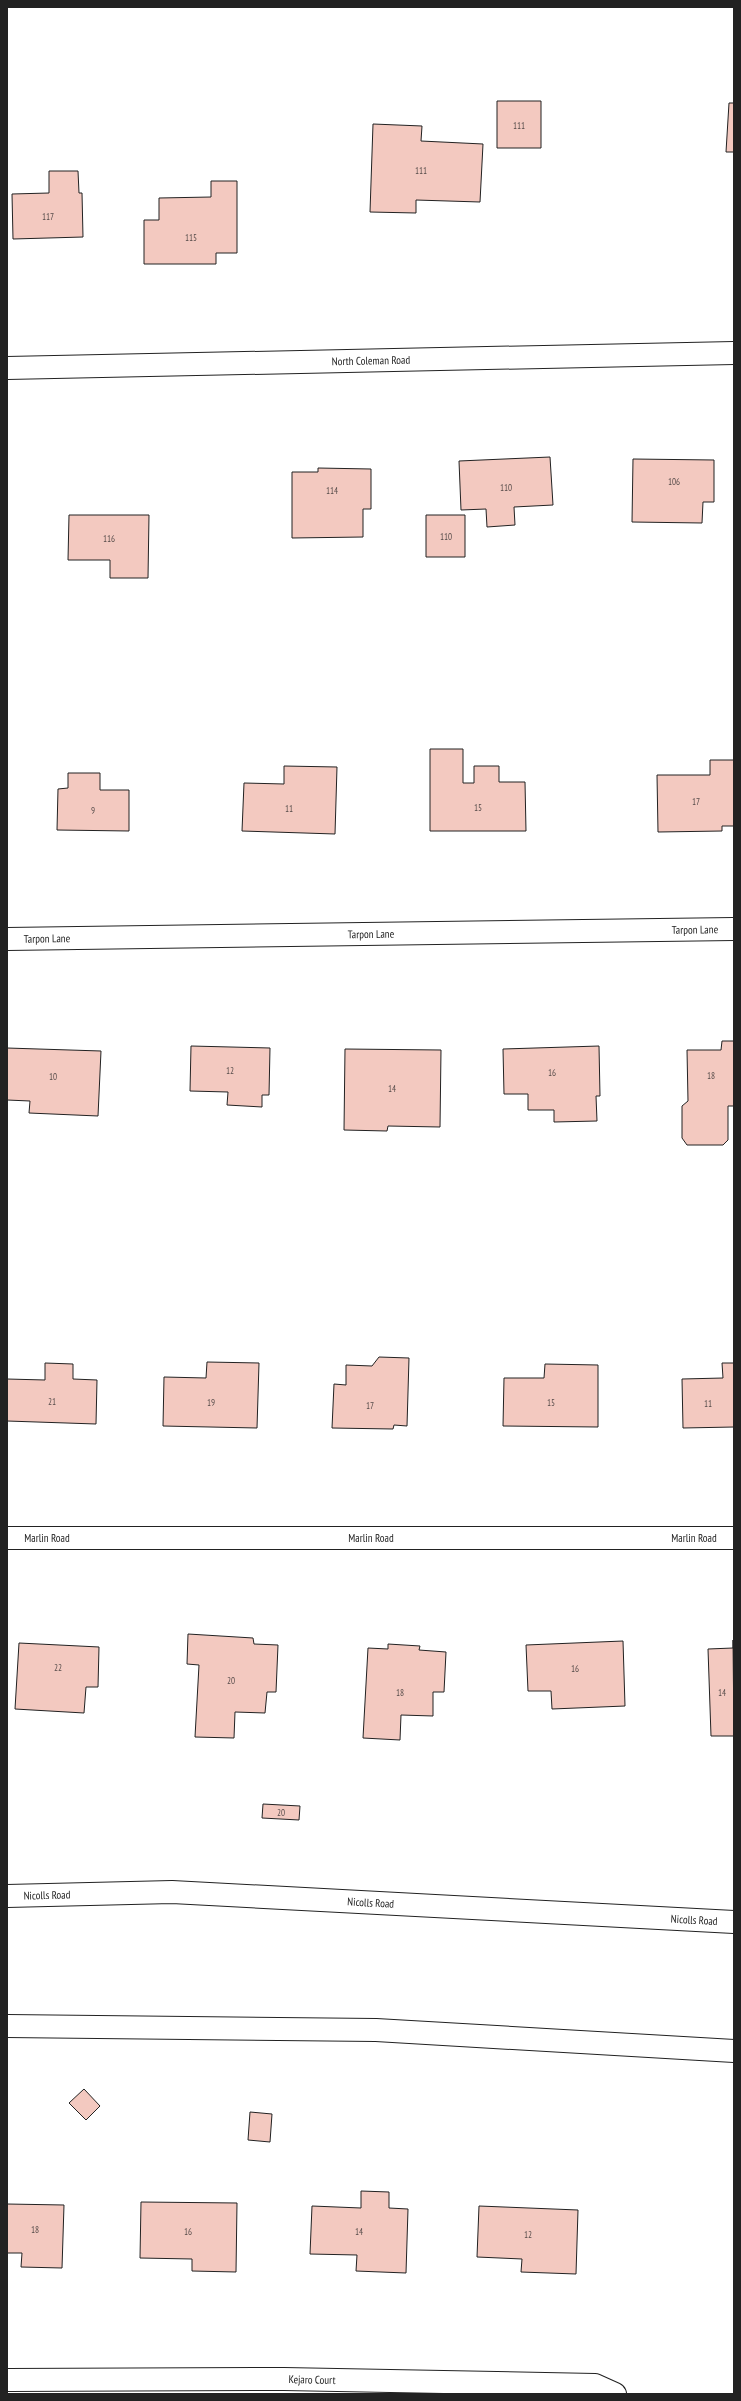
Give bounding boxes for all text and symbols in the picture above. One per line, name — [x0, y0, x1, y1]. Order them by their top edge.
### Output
house number: 111 — [513, 120, 525, 131]
house number: 111 — [415, 165, 427, 176]
house number: 117 — [42, 211, 54, 222]
house number: 115 — [185, 232, 197, 243]
street label: North Coleman Road — [332, 353, 410, 368]
house number: 106 — [668, 476, 680, 487]
house number: 110 — [500, 482, 512, 493]
house number: 114 — [326, 485, 338, 496]
house number: 110 — [440, 531, 452, 542]
house number: 116 — [103, 533, 115, 544]
house number: 17 — [692, 796, 700, 807]
house number: 15 — [474, 802, 482, 813]
house number: 11 — [285, 803, 293, 814]
house number: 9 — [91, 805, 95, 816]
street label: Tarpon Lane — [672, 922, 719, 937]
street label: Tarpon Lane — [348, 927, 395, 941]
street label: Tarpon Lane — [24, 931, 71, 946]
house number: 12 — [226, 1065, 234, 1076]
house number: 16 — [548, 1067, 556, 1078]
house number: 18 — [707, 1070, 715, 1081]
house number: 10 — [49, 1071, 57, 1082]
house number: 14 — [388, 1083, 396, 1094]
house number: 21 — [48, 1396, 56, 1407]
house number: 19 — [207, 1397, 215, 1408]
house number: 15 — [547, 1397, 555, 1408]
house number: 11 — [704, 1398, 712, 1409]
house number: 17 — [366, 1400, 374, 1411]
street label: Marlin Road — [24, 1531, 70, 1545]
street label: Marlin Road — [348, 1531, 394, 1545]
street label: Marlin Road — [671, 1531, 717, 1545]
house number: 22 — [54, 1662, 62, 1673]
house number: 16 — [571, 1663, 579, 1674]
house number: 20 — [227, 1675, 235, 1686]
house number: 18 — [396, 1687, 404, 1698]
house number: 14 — [718, 1687, 726, 1698]
house number: 20 — [277, 1807, 285, 1818]
street label: Nicolls Road — [23, 1887, 71, 1903]
street label: Nicolls Road — [347, 1894, 395, 1911]
street label: Nicolls Road — [670, 1912, 718, 1928]
house number: 18 — [31, 2224, 39, 2235]
house number: 16 — [184, 2226, 192, 2237]
house number: 14 — [355, 2226, 363, 2237]
house number: 12 — [524, 2229, 532, 2240]
street label: Kejaro Court — [288, 2372, 336, 2387]

